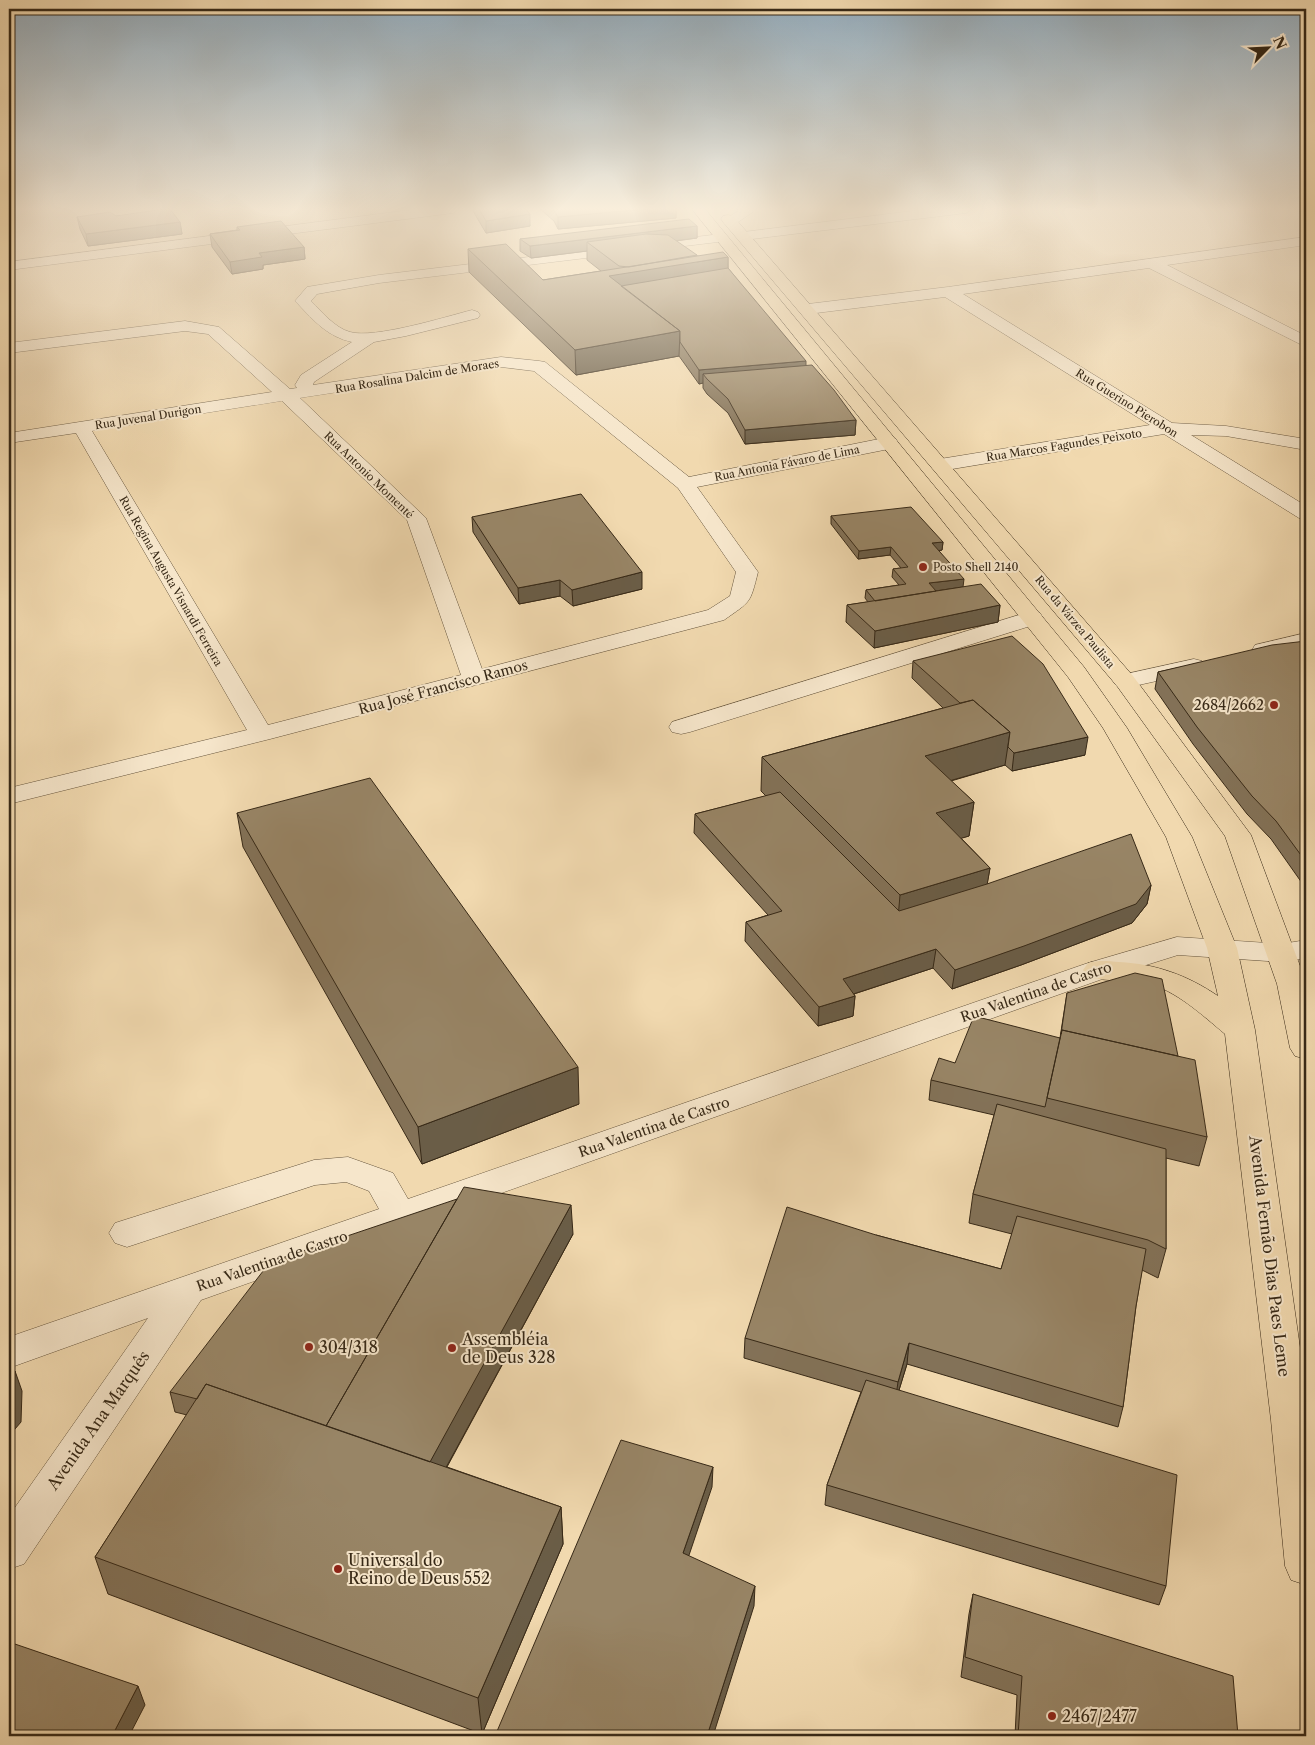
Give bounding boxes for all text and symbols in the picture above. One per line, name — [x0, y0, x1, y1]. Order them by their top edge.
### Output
north arrow — [1242, 22, 1292, 72]
text: N — [1269, 33, 1291, 52]
street label: Rua Rosalina Dalcim de Moraes — [334, 356, 500, 396]
street label: Rua Guerino Pierobon — [1073, 366, 1181, 440]
street label: Rua Juvenal Durigon — [94, 402, 202, 432]
street label: Rua Marcos Fagundes Peixoto — [985, 426, 1143, 464]
street label: Rua Antonio Momenté — [321, 428, 417, 522]
street label: Rua Antonia Fávaro de Lima — [713, 442, 861, 484]
street label: Rua Regina Augusta Visnardi Ferreira — [116, 493, 226, 669]
place label: Posto Shell 2140 — [933, 560, 1018, 574]
marker: Posto Shell 2140 — [917, 561, 929, 573]
street label: Rua da Várzea Paulista — [1032, 573, 1118, 671]
street label: Rua José Francisco Ramos — [356, 656, 530, 718]
place label: 2684/2662 — [1194, 696, 1264, 714]
marker: 2684/2662 — [1268, 699, 1280, 711]
street label: Rua Valentina de Castro — [958, 958, 1114, 1026]
street label: Rua Valentina de Castro — [576, 1093, 732, 1161]
street label: Avenida Fernão Dias Paes Leme — [1245, 1133, 1295, 1378]
street label: Rua Valentina de Castro — [194, 1227, 350, 1295]
place label: Assembléia de Deus 328 — [461, 1329, 555, 1367]
place label: 304/318 — [319, 1337, 378, 1357]
marker: 304/318 — [303, 1341, 315, 1353]
marker: Assembléia de Deus 328 — [446, 1342, 458, 1354]
street label: Avenida Ana Marquês — [42, 1347, 154, 1494]
place label: Universal do Reino de Deus 552 — [348, 1550, 490, 1588]
marker: Universal do Reino de Deus 552 — [332, 1563, 344, 1575]
place label: 2467/2477 — [1062, 1706, 1137, 1726]
marker: 2467/2477 — [1046, 1710, 1058, 1722]

